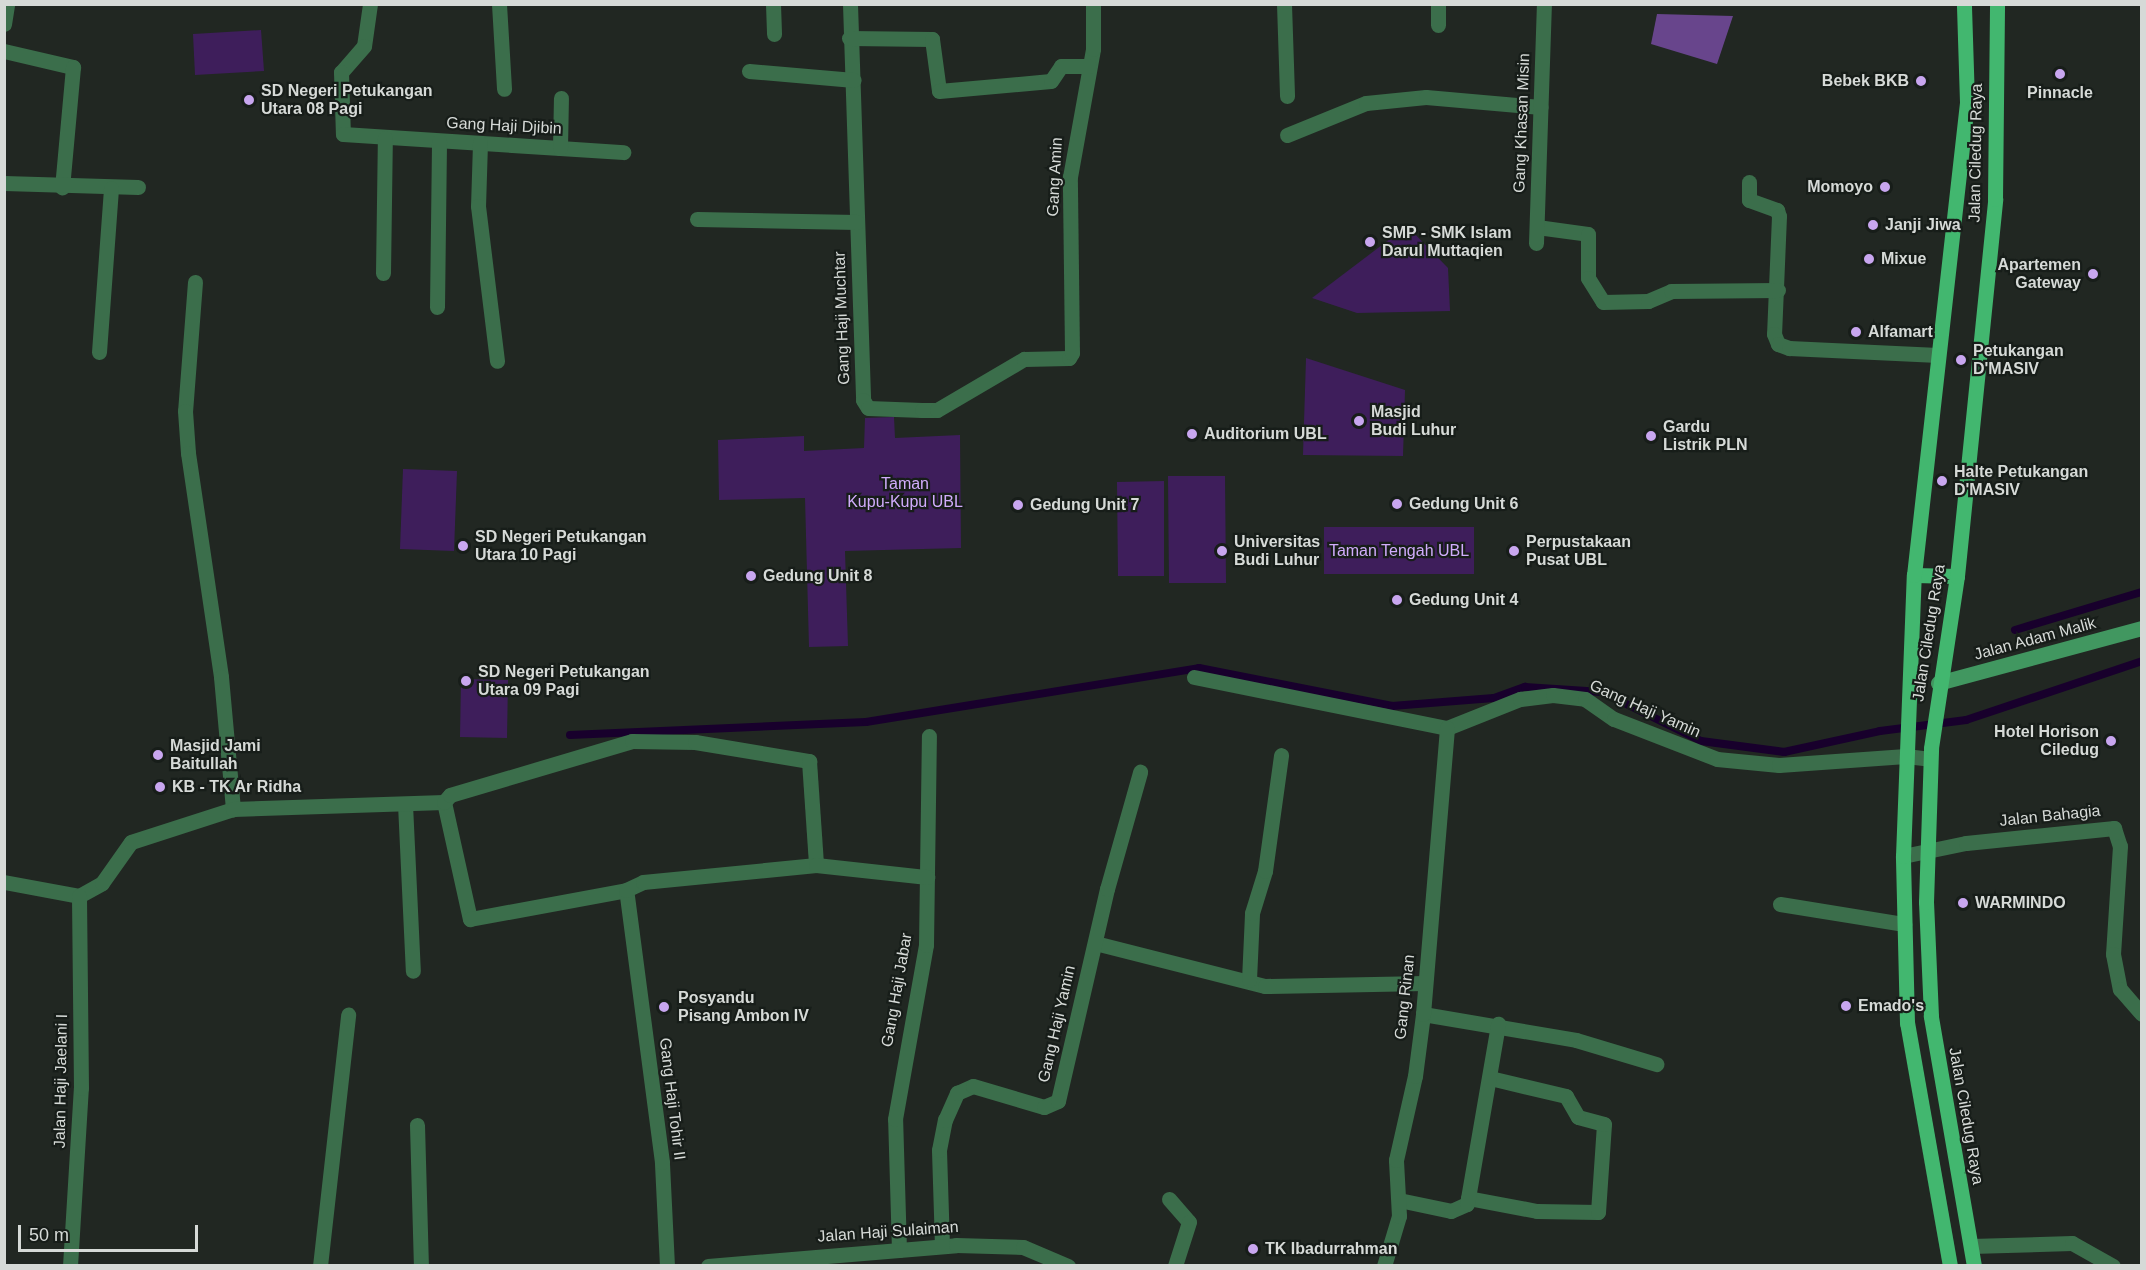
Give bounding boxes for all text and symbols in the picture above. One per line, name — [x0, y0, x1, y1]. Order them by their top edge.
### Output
street label: Gang Khasan Misin — [1510, 53, 1534, 193]
marker: Pinnacle — [2053, 67, 2067, 81]
place label: Bebek BKB — [1822, 71, 1909, 91]
marker: Bebek BKB — [1914, 74, 1928, 88]
place label: SD Negeri Petukangan Utara 08 Pagi — [261, 81, 433, 119]
street label: Jalan Ciledug Raya — [1965, 83, 1987, 223]
place label: Pinnacle — [2027, 83, 2093, 103]
marker: SD Negeri Petukangan Utara 08 Pagi — [242, 93, 256, 107]
street label: Gang Haji Djibin — [446, 113, 562, 139]
street label: Gang Amin — [1043, 137, 1067, 217]
place label: Momoyo — [1807, 177, 1873, 197]
marker: Momoyo — [1878, 180, 1892, 194]
place label: Janji Jiwa — [1885, 215, 1961, 235]
marker: Janji Jiwa — [1866, 218, 1880, 232]
place label: SMP - SMK Islam Darul Muttaqien — [1382, 223, 1512, 261]
marker: SMP - SMK Islam Darul Muttaqien — [1363, 235, 1377, 249]
place label: Mixue — [1881, 249, 1926, 269]
street label: Gang Haji Muchtar — [830, 251, 854, 385]
marker: Mixue — [1862, 252, 1876, 266]
place label: Apartemen Gateway — [1997, 255, 2081, 293]
marker: Apartemen Gateway — [2086, 267, 2100, 281]
place label: Alfamart — [1868, 322, 1933, 342]
marker: Alfamart — [1849, 325, 1863, 339]
place label: Petukangan D'MASIV — [1973, 341, 2064, 379]
marker: Petukangan D'MASIV — [1954, 353, 1968, 367]
place label: Masjid Budi Luhur — [1371, 402, 1456, 440]
marker: Masjid Budi Luhur — [1352, 414, 1366, 428]
place label: Gardu Listrik PLN — [1663, 417, 1747, 455]
place label: Auditorium UBL — [1204, 424, 1327, 444]
marker: Auditorium UBL — [1185, 427, 1199, 441]
marker: Gardu Listrik PLN — [1644, 429, 1658, 443]
place label: Halte Petukangan D'MASIV — [1954, 462, 2088, 500]
park label: Taman Kupu-Kupu UBL — [847, 474, 963, 512]
marker: Halte Petukangan D'MASIV — [1935, 474, 1949, 488]
place label: Gedung Unit 6 — [1409, 494, 1518, 514]
place label: Gedung Unit 7 — [1030, 495, 1139, 515]
marker: Gedung Unit 6 — [1390, 497, 1404, 511]
marker: Gedung Unit 7 — [1011, 498, 1025, 512]
place label: SD Negeri Petukangan Utara 10 Pagi — [475, 527, 647, 565]
place label: Universitas Budi Luhur — [1234, 532, 1320, 570]
place label: Perpustakaan Pusat UBL — [1526, 532, 1631, 570]
marker: SD Negeri Petukangan Utara 10 Pagi — [456, 539, 470, 553]
park label: Taman Tengah UBL — [1329, 541, 1469, 561]
marker: Universitas Budi Luhur — [1215, 544, 1229, 558]
marker: Perpustakaan Pusat UBL — [1507, 544, 1521, 558]
street label: Jalan Ciledug Raya — [1909, 563, 1949, 703]
place label: Gedung Unit 8 — [763, 566, 872, 586]
marker: Gedung Unit 8 — [744, 569, 758, 583]
place label: Gedung Unit 4 — [1409, 590, 1518, 610]
marker: Gedung Unit 4 — [1390, 593, 1404, 607]
street label: Jalan Adam Malik — [1972, 613, 2098, 665]
place label: SD Negeri Petukangan Utara 09 Pagi — [478, 662, 650, 700]
marker: SD Negeri Petukangan Utara 09 Pagi — [459, 674, 473, 688]
street label: Gang Haji Yamin — [1586, 676, 1704, 742]
place label: Hotel Horison Ciledug — [1994, 722, 2099, 760]
marker: Hotel Horison Ciledug — [2104, 734, 2118, 748]
place label: Masjid Jami Baitullah — [170, 736, 261, 774]
marker: Masjid Jami Baitullah — [151, 748, 165, 762]
place label: KB - TK Ar Ridha — [172, 777, 302, 797]
marker: KB - TK Ar Ridha — [153, 780, 167, 794]
street label: Jalan Bahagia — [1999, 801, 2101, 831]
place label: WARMINDO — [1975, 893, 2066, 913]
marker: WARMINDO — [1956, 896, 1970, 910]
street label: Gang Haji Jabar — [878, 931, 916, 1049]
street label: Gang Rinan — [1391, 954, 1419, 1040]
street label: Gang Haji Yamin — [1034, 963, 1080, 1085]
place label: Posyandu Pisang Ambon IV — [678, 988, 810, 1026]
place label: Emado's — [1858, 996, 1924, 1016]
marker: Posyandu Pisang Ambon IV — [655, 998, 673, 1016]
marker: Emado's — [1839, 999, 1853, 1013]
street label: Jalan Haji Jaelani I — [50, 1014, 72, 1148]
street label: Gang Haji Tohir II — [655, 1036, 689, 1162]
street label: Jalan Ciledug Raya — [1944, 1046, 1988, 1186]
scale bar — [21, 1213, 201, 1251]
street label: Jalan Haji Sulaiman — [817, 1217, 959, 1247]
text: 50 m — [29, 1225, 69, 1245]
place label: TK Ibadurrahman — [1265, 1239, 1397, 1259]
marker: TK Ibadurrahman — [1246, 1242, 1260, 1256]

